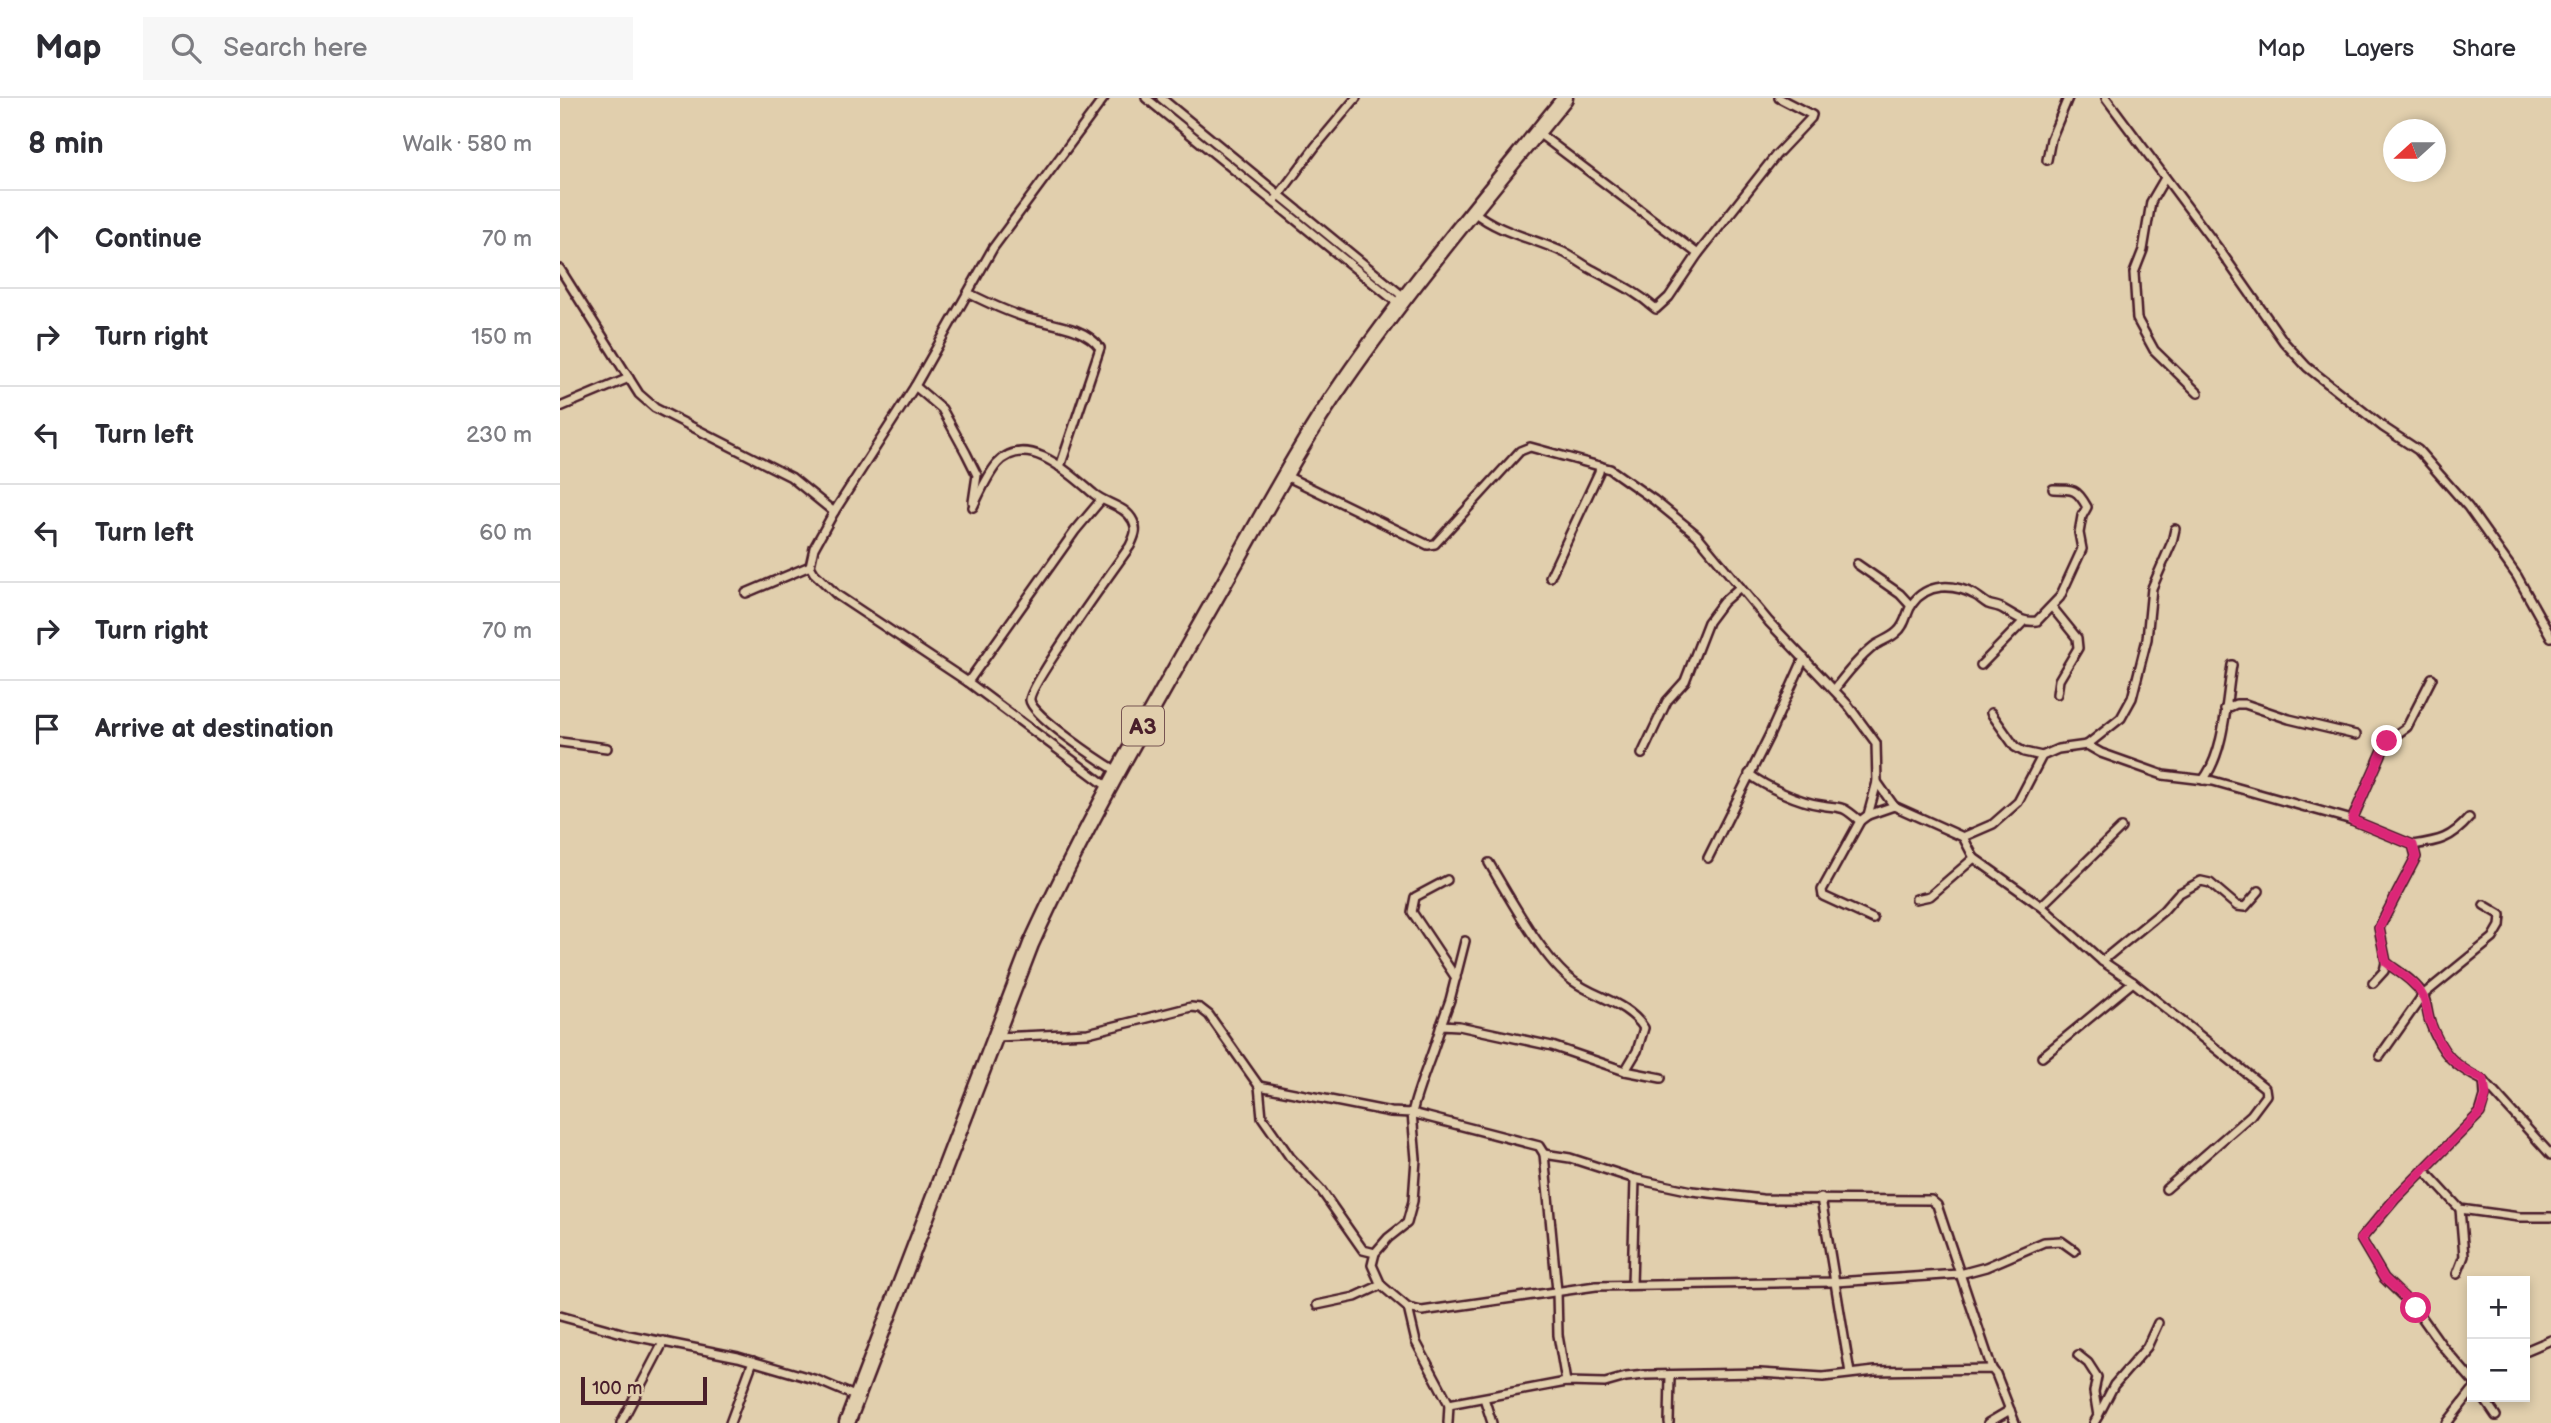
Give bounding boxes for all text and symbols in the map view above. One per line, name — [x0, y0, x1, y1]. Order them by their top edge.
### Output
search box — [143, 17, 633, 80]
text: Map — [35, 28, 101, 68]
icon: search — [167, 29, 205, 67]
text: Search here — [223, 33, 367, 64]
text: Map — [2257, 34, 2305, 63]
text: Layers — [2343, 34, 2414, 63]
text: Share — [2452, 34, 2516, 63]
north arrow — [2383, 119, 2446, 182]
text: 8 min — [28, 126, 104, 162]
text: Walk · 580 m — [403, 130, 532, 158]
icon: ahead — [28, 220, 66, 258]
text: Continue — [95, 224, 202, 255]
text: 70 m — [482, 225, 532, 253]
icon: right — [28, 318, 66, 356]
text: Turn right — [95, 322, 208, 353]
text: 150 m — [471, 323, 532, 351]
icon: left — [28, 416, 66, 454]
text: Turn left — [95, 420, 194, 451]
text: 230 m — [466, 421, 532, 449]
icon: left — [28, 514, 66, 552]
text: Turn left — [95, 518, 194, 549]
text: 60 m — [479, 519, 532, 547]
icon: right — [28, 612, 66, 650]
text: Turn right — [95, 616, 208, 647]
text: 70 m — [482, 617, 532, 645]
road number: A3 — [1122, 706, 1164, 746]
icon: arrive — [28, 710, 66, 748]
text: Arrive at destination — [95, 714, 334, 745]
route end — [2371, 725, 2402, 756]
map controls — [2467, 1276, 2530, 1402]
button: + — [2467, 1276, 2530, 1339]
route start — [2400, 1292, 2431, 1323]
button: − — [2467, 1339, 2530, 1402]
scale bar — [581, 1374, 707, 1406]
text: 100 m — [592, 1377, 643, 1400]

